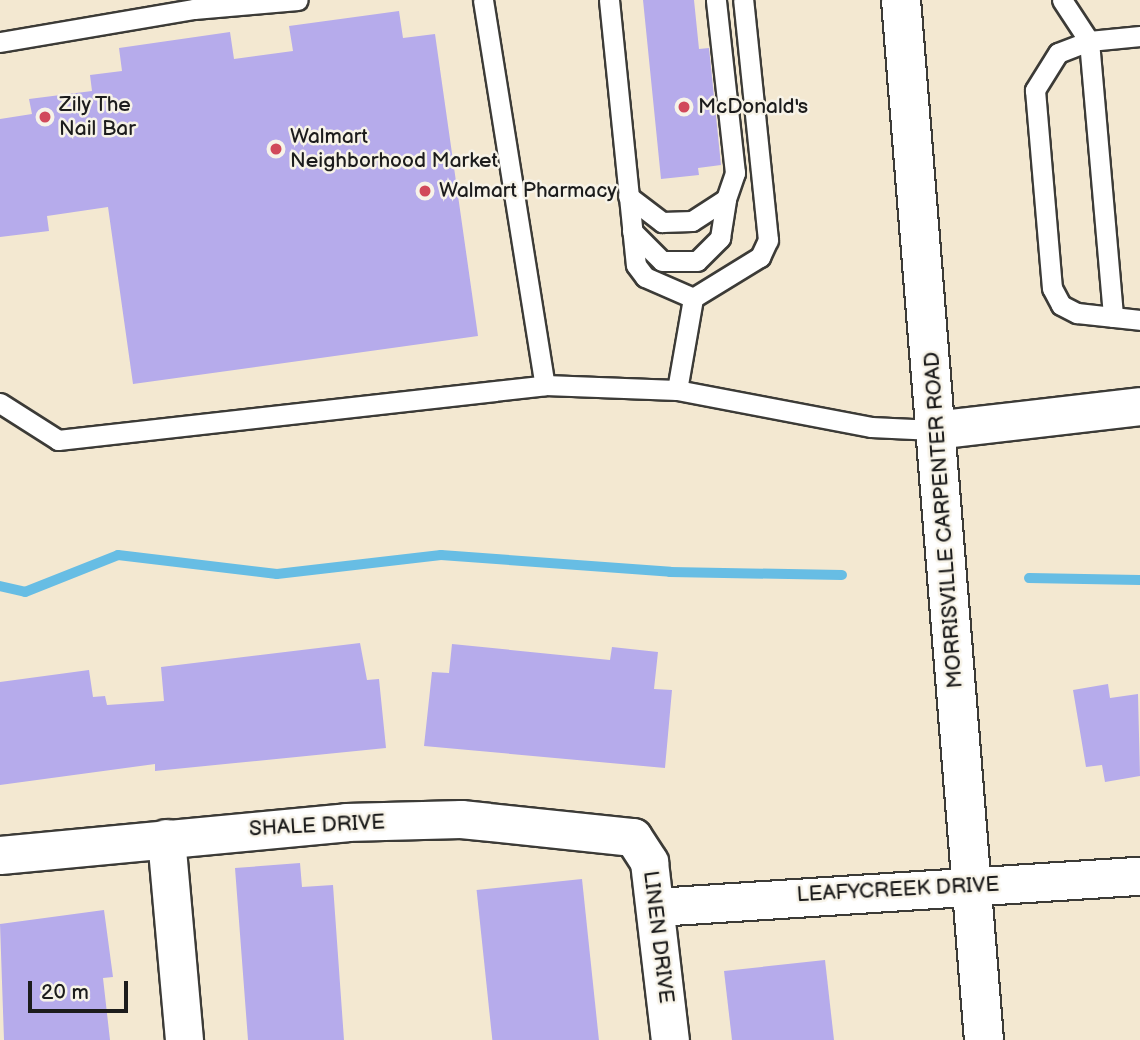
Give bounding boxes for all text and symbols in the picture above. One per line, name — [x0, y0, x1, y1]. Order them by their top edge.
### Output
place label: Zily The Nail Bar — [59, 92, 136, 142]
place label: McDonald's — [698, 94, 808, 120]
marker: McDonald's — [676, 99, 692, 115]
marker: Zily The Nail Bar — [37, 109, 53, 125]
place label: Walmart Neighborhood Market — [290, 124, 498, 174]
marker: Walmart Neighborhood Market — [268, 141, 284, 157]
place label: Walmart Pharmacy — [439, 178, 617, 204]
marker: Walmart Pharmacy — [417, 183, 433, 199]
street label: MORRISVILLE CARPENTER ROAD — [920, 351, 968, 689]
street label: SHALE DRIVE — [248, 810, 386, 842]
street label: LINEN DRIVE — [637, 869, 679, 1005]
street label: LEAFYCREEK DRIVE — [796, 872, 1000, 908]
scale bar — [32, 967, 131, 1011]
text: 20 m — [41, 980, 89, 1005]

